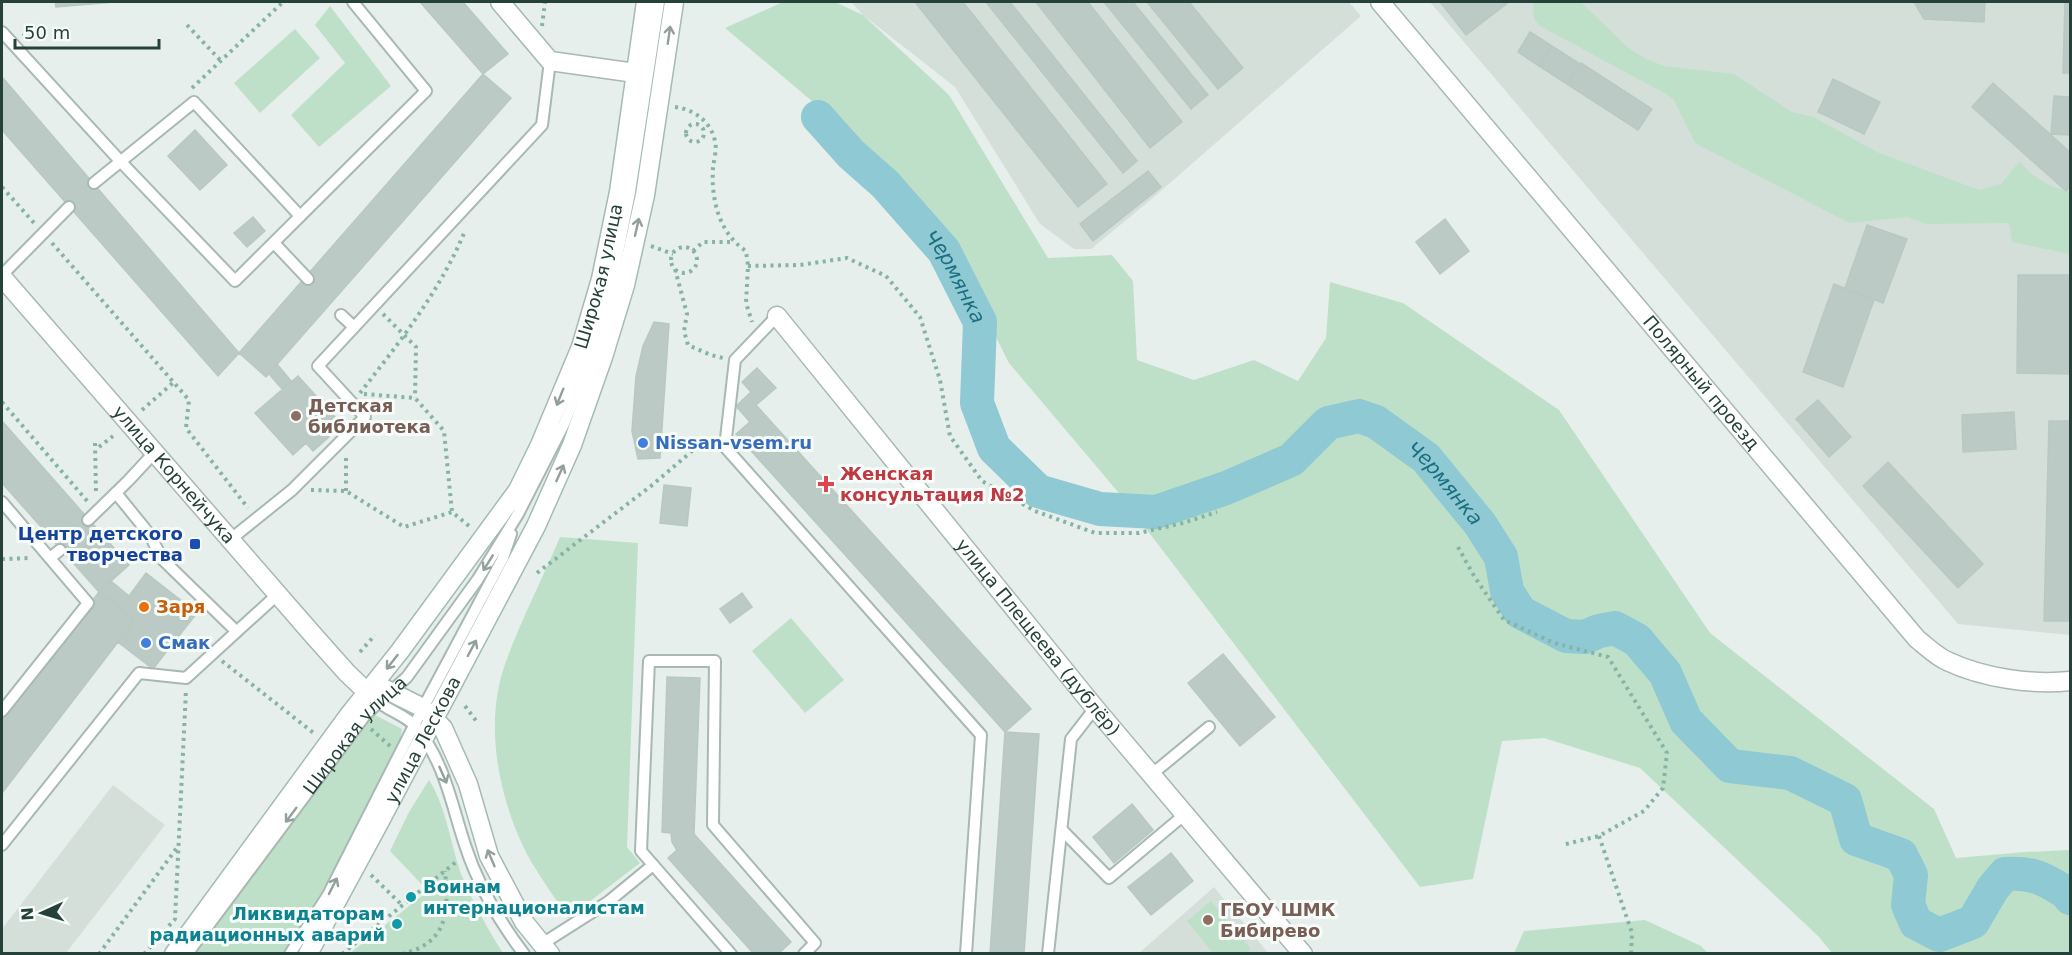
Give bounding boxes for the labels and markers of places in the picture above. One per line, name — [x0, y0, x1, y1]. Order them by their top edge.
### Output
place label: Детская библиотека — [308, 395, 431, 437]
marker: Детская библиотека — [289, 409, 303, 423]
place label: Nissan-vsem.ru — [655, 432, 812, 453]
marker: Nissan-vsem.ru — [636, 436, 650, 450]
place label: Женская консультация №2 — [840, 463, 1025, 505]
marker: Женская консультация №2 — [817, 475, 835, 493]
place label: Центр детского творчества — [18, 523, 183, 565]
marker: Центр детского творчества — [188, 537, 202, 551]
place label: Заря — [156, 596, 205, 617]
marker: Заря — [137, 600, 151, 614]
place label: Смак — [158, 632, 210, 653]
marker: Смак — [139, 636, 153, 650]
place label: Воинам интернационалистам — [423, 876, 645, 918]
marker: Воинам интернационалистам — [404, 890, 418, 904]
place label: ГБОУ ШМК Бибирево — [1220, 899, 1336, 941]
place label: Ликвидаторам радиационных аварий — [150, 903, 385, 945]
marker: ГБОУ ШМК Бибирево — [1201, 913, 1215, 927]
marker: Ликвидаторам радиационных аварий — [390, 917, 404, 931]

